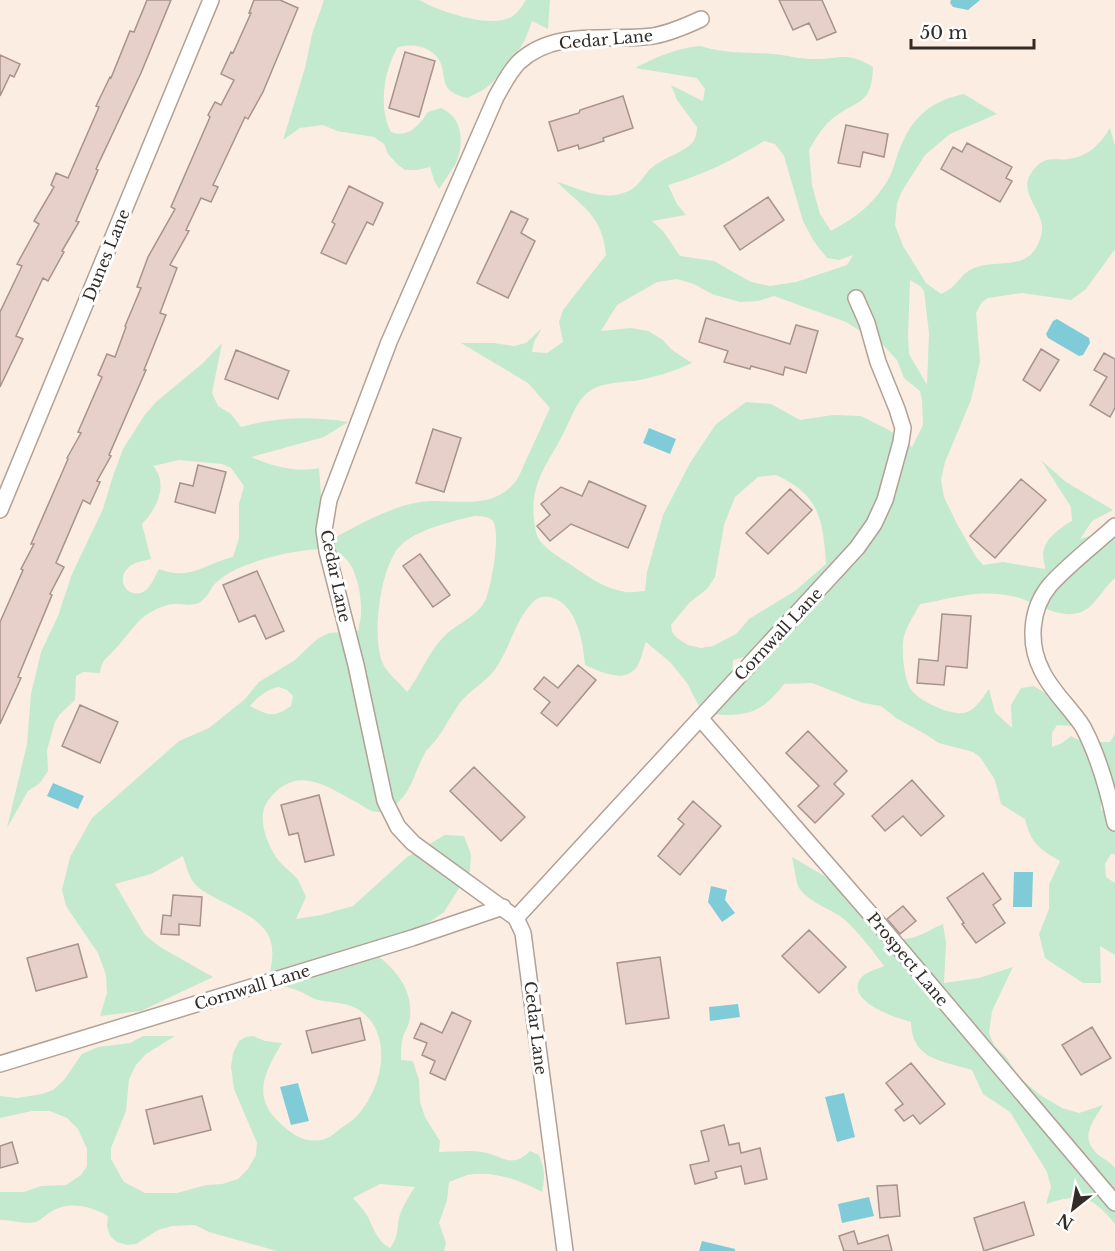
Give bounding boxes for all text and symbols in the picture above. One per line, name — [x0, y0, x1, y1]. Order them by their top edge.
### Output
scale bar — [911, 12, 1034, 50]
text: 50 m — [920, 22, 968, 44]
street label: Cedar Lane — [558, 25, 654, 53]
street label: Dunes Lane — [78, 206, 134, 304]
street label: Cedar Lane — [316, 528, 356, 624]
street label: Cornwall Lane — [730, 583, 826, 685]
street label: Prospect Lane — [863, 908, 953, 1010]
street label: Cornwall Lane — [192, 960, 312, 1014]
street label: Cedar Lane — [520, 980, 552, 1076]
north arrow — [1043, 1179, 1103, 1239]
text: N — [1054, 1209, 1077, 1234]

